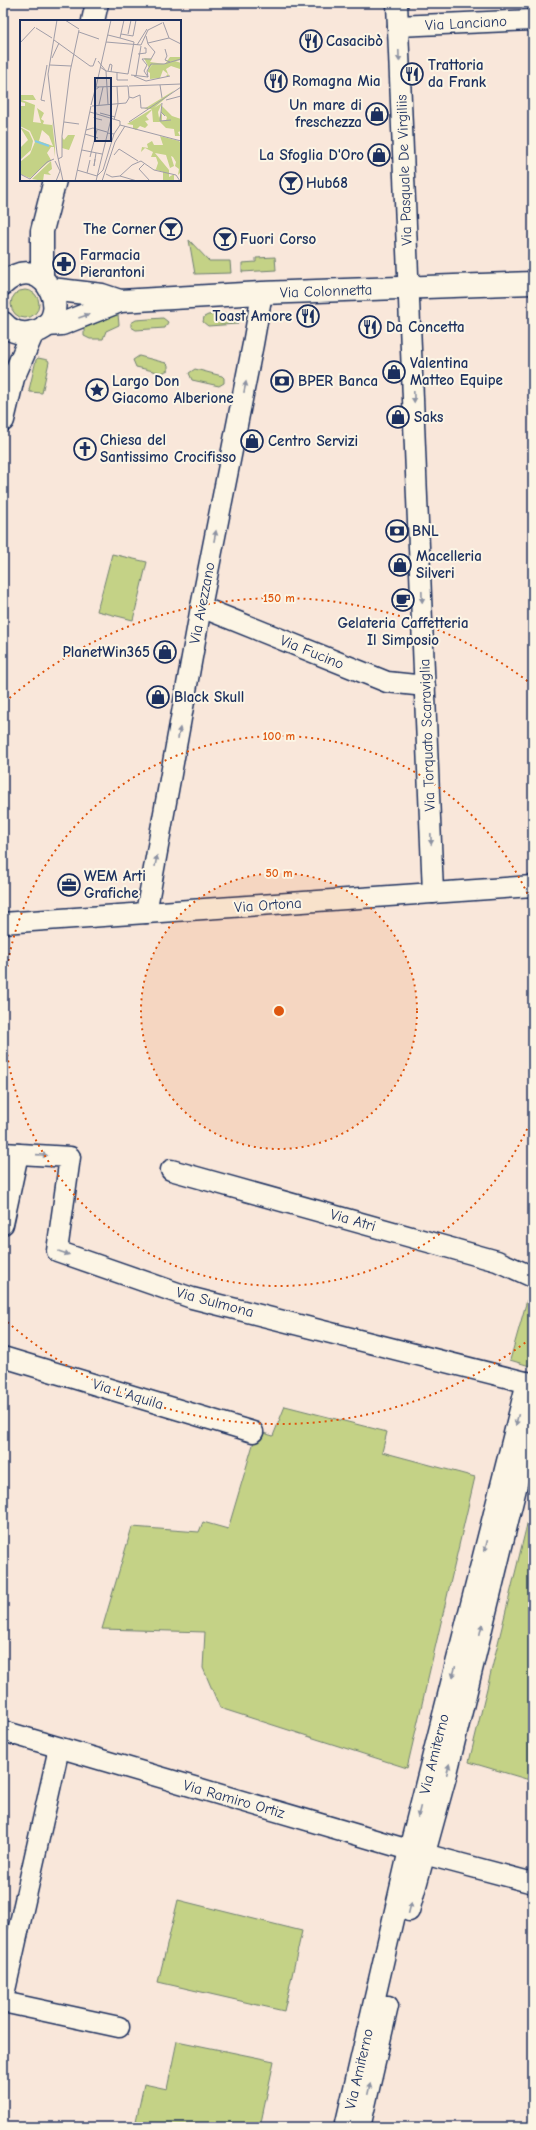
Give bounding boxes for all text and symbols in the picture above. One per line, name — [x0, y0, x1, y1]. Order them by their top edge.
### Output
street label: Via Lanciano — [425, 12, 508, 34]
inset map — [20, 20, 181, 181]
restaurant icon: Casacibò — [298, 28, 324, 54]
place label: Casacibò — [326, 32, 383, 50]
one-way arrow — [396, 50, 403, 62]
place label: Trattoria da Frank — [428, 56, 487, 91]
restaurant icon: Trattoria da Frank — [399, 61, 425, 87]
restaurant icon: Romagna Mia — [263, 68, 289, 94]
place label: Romagna Mia — [292, 72, 381, 90]
street label: Via Pasquale De Virgiliis — [392, 94, 416, 246]
place label: Un mare di freschezza — [289, 96, 362, 131]
shop icon: Un mare di freschezza — [364, 101, 390, 127]
shop icon: La Sfoglia D'Oro — [366, 142, 392, 168]
place label: La Sfoglia D'Oro — [259, 146, 364, 164]
bar icon: Hub68 — [278, 170, 304, 196]
place label: Hub68 — [306, 174, 348, 192]
bar icon: The Corner — [158, 216, 184, 242]
place label: The Corner — [83, 220, 156, 238]
bar icon: Fuori Corso — [212, 226, 238, 252]
place label: Fuori Corso — [240, 230, 316, 248]
place label: Farmacia Pierantoni — [80, 246, 145, 281]
pharmacy icon: Farmacia Pierantoni — [51, 251, 77, 277]
street label: Via Colonnetta — [279, 280, 373, 302]
restaurant icon: Toast Amore — [295, 303, 321, 329]
place label: Toast Amore — [212, 307, 292, 325]
one-way arrow — [78, 313, 90, 319]
restaurant icon: Da Concetta — [357, 314, 383, 340]
place label: Da Concetta — [386, 318, 465, 336]
place label: Valentina Matteo Equipe — [410, 354, 503, 389]
shop icon: Valentina Matteo Equipe — [381, 359, 407, 385]
bank icon: BPER Banca — [269, 368, 295, 394]
place label: Largo Don Giacomo Alberione — [112, 372, 234, 407]
place label: BPER Banca — [298, 372, 378, 390]
place icon: Largo Don Giacomo Alberione — [84, 377, 110, 403]
one-way arrow — [242, 380, 248, 393]
one-way arrow — [410, 391, 417, 403]
shop icon: Saks — [385, 404, 411, 430]
place label: Saks — [414, 408, 444, 426]
shop icon: Centro Servizi — [239, 428, 265, 454]
place label: Chiesa del Santissimo Crocifisso — [100, 431, 236, 466]
place label: Centro Servizi — [268, 432, 358, 450]
church icon: Chiesa del Santissimo Crocifisso — [72, 436, 98, 462]
bank icon: BNL — [384, 518, 410, 544]
place label: BNL — [412, 522, 439, 540]
one-way arrow — [213, 530, 219, 542]
place label: Macelleria Silveri — [416, 547, 482, 582]
shop icon: Macelleria Silveri — [387, 552, 413, 578]
street label: Via Avezzano — [185, 560, 219, 645]
cafe icon: Gelateria Caffetteria Il Simposio — [390, 587, 416, 613]
text: 150 m — [263, 591, 295, 605]
one-way arrow — [418, 591, 425, 603]
place label: Gelateria Caffetteria Il Simposio — [337, 614, 469, 649]
street label: Via Fucino — [277, 631, 347, 673]
shop icon: PlanetWin365 — [152, 639, 178, 665]
place label: PlanetWin365 — [62, 643, 150, 661]
street label: Via Torquato Scaraviglia — [415, 658, 439, 812]
shop icon: Black Skull — [145, 684, 171, 710]
place label: Black Skull — [174, 688, 244, 706]
one-way arrow — [176, 727, 182, 739]
text: 100 m — [263, 729, 295, 743]
one-way arrow — [428, 833, 434, 846]
one-way arrow — [153, 854, 159, 867]
text: 50 m — [265, 866, 293, 880]
place label: WEM Arti Grafiche — [84, 867, 146, 902]
office icon: WEM Arti Grafiche — [56, 872, 82, 898]
street label: Via Ortona — [234, 894, 302, 916]
centre of rings — [272, 1004, 286, 1018]
one-way arrow — [36, 1152, 48, 1159]
street label: Via Atri — [328, 1205, 378, 1235]
one-way arrow — [58, 1250, 70, 1256]
street label: Via Sulmona — [174, 1283, 256, 1321]
street label: Via L'Aquila — [90, 1375, 166, 1413]
one-way arrow — [514, 1414, 520, 1426]
one-way arrow — [482, 1540, 488, 1553]
one-way arrow — [479, 1623, 485, 1635]
one-way arrow — [451, 1667, 457, 1679]
street label: Via Amiterno — [415, 1712, 453, 1796]
one-way arrow — [445, 1763, 451, 1775]
street label: Via Ramiro Ortiz — [181, 1776, 287, 1822]
one-way arrow — [416, 1806, 422, 1818]
one-way arrow — [407, 1902, 413, 1914]
street label: Via Amiterno — [341, 2027, 377, 2111]
one-way arrow — [366, 2083, 372, 2095]

